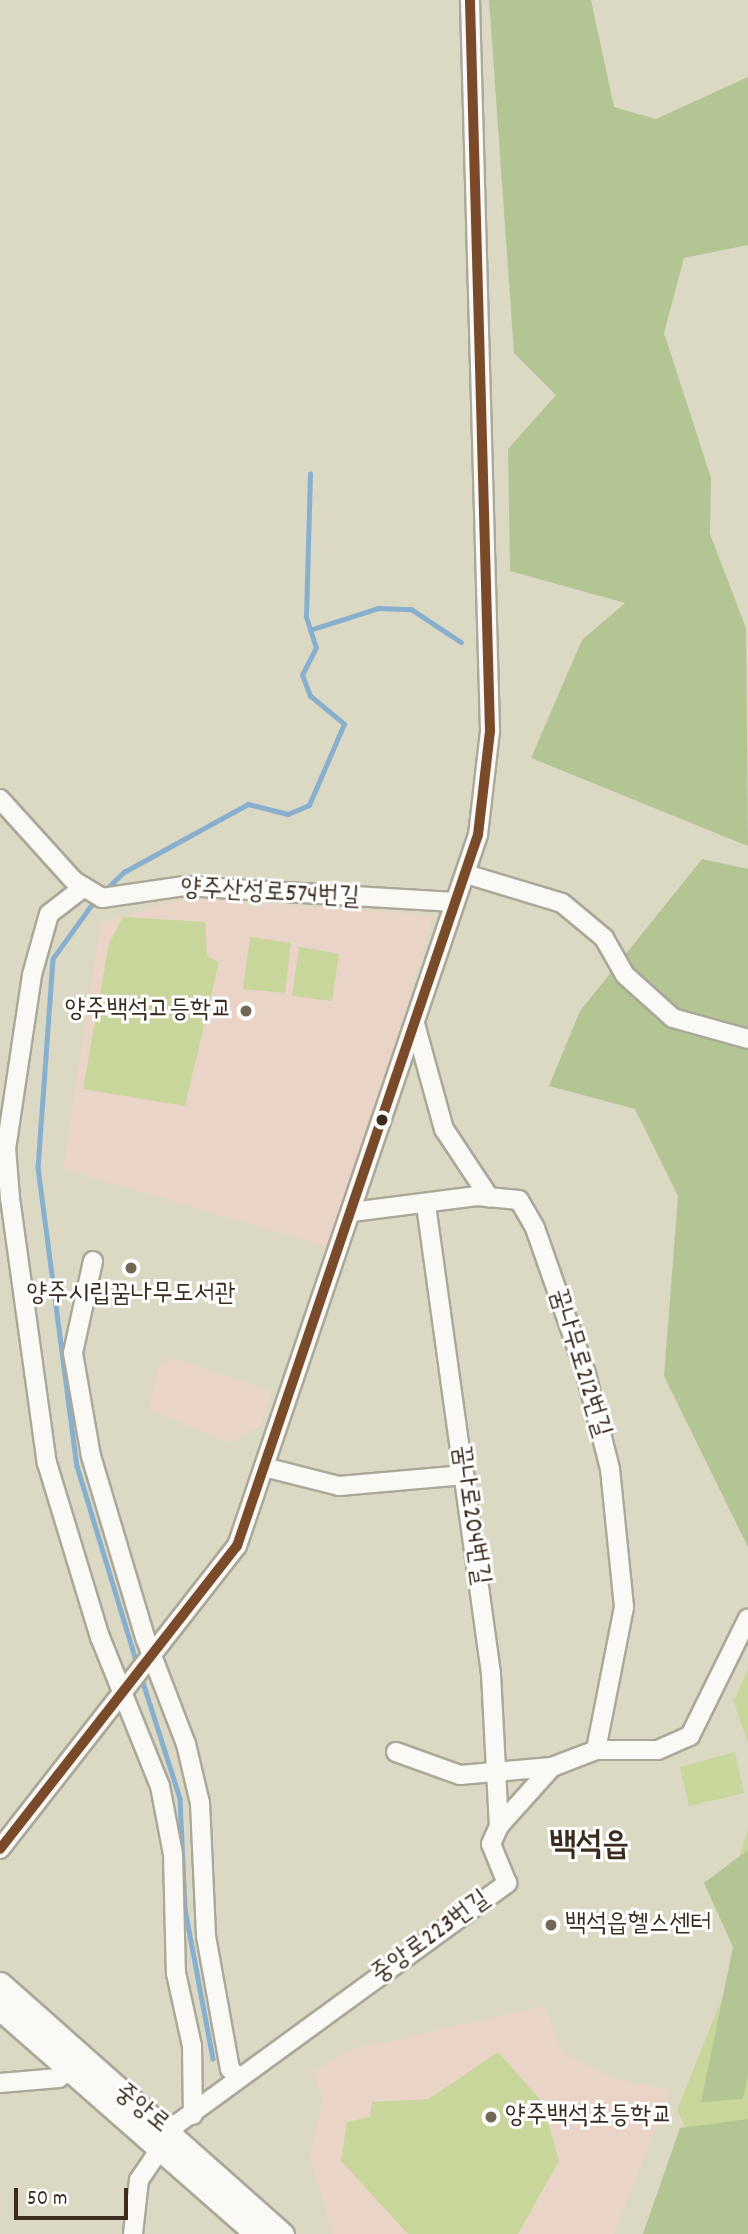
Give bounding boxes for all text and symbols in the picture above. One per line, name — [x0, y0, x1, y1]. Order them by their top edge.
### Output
street label: 양주산성로574번길 — [180, 874, 360, 914]
place label: 양주백석고등학교 — [65, 995, 232, 1027]
marker: 양주백석고등학교 — [238, 1003, 254, 1019]
unlabelled marker — [375, 1113, 389, 1127]
marker: 양주시립꿈나무도서관 — [123, 1260, 139, 1276]
place label: 양주시립꿈나무도서관 — [26, 1279, 236, 1311]
street label: 꿈나무로212번길 — [542, 1285, 616, 1441]
street label: 꿈나로204번길 — [445, 1443, 495, 1587]
district label: 백석읍 — [549, 1827, 629, 1867]
street label: 중앙로223번길 — [366, 1885, 496, 1991]
place label: 백석읍헬스센터 — [565, 1909, 711, 1941]
marker: 백석읍헬스센터 — [543, 1917, 559, 1933]
street label: 중앙로 — [107, 2077, 175, 2141]
place label: 양주백석초등학교 — [505, 2101, 672, 2133]
marker: 양주백석초등학교 — [483, 2109, 499, 2125]
scale bar — [18, 2174, 131, 2218]
text: 50 m — [27, 2185, 67, 2215]

